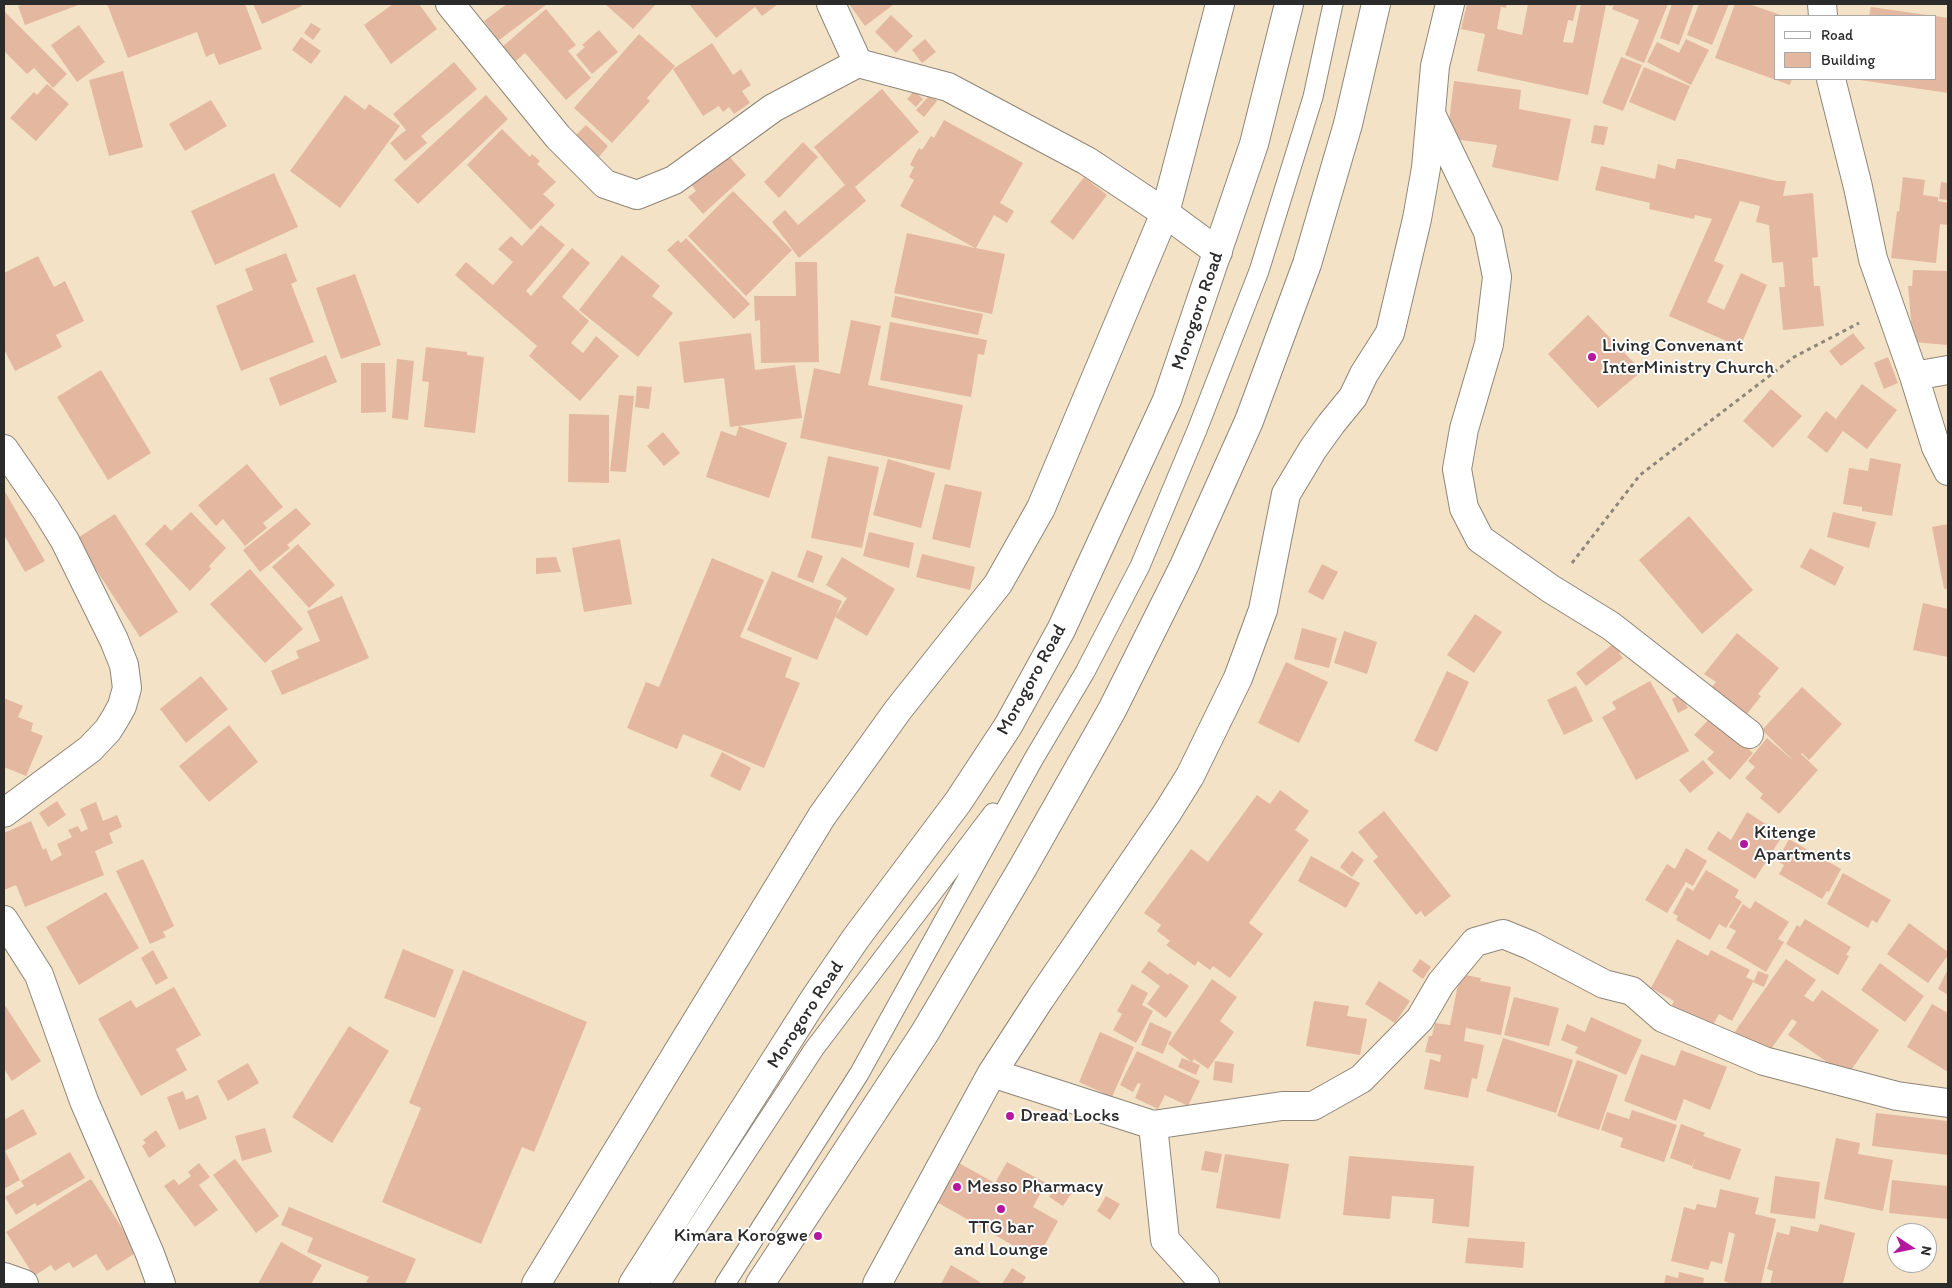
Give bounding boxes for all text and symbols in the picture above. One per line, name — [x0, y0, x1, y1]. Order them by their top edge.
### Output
legend — [1774, 15, 1937, 80]
text: Road — [1821, 26, 1853, 44]
text: Building — [1821, 51, 1875, 69]
street label: Morogoro Road — [1167, 249, 1229, 373]
place label: Living Convenant InterMinistry Church — [1602, 335, 1774, 379]
marker: Living Convenant InterMinistry Church — [1586, 351, 1598, 363]
street label: Morogoro Road — [992, 620, 1072, 740]
place label: Kitenge Apartments — [1754, 822, 1851, 866]
marker: Kitenge Apartments — [1738, 838, 1750, 850]
street label: Morogoro Road — [763, 957, 849, 1073]
place label: Dread Locks — [1020, 1105, 1119, 1127]
marker: Dread Locks — [1004, 1110, 1016, 1122]
place label: Messo Pharmacy — [967, 1176, 1103, 1198]
marker: Messo Pharmacy — [951, 1181, 963, 1193]
marker: TTG bar and Lounge — [995, 1203, 1007, 1215]
place label: TTG bar and Lounge — [954, 1217, 1048, 1261]
north arrow — [1887, 1223, 1937, 1273]
place label: Kimara Korogwe — [674, 1225, 808, 1247]
marker: Kimara Korogwe — [812, 1230, 824, 1242]
text: N — [1917, 1244, 1935, 1257]

